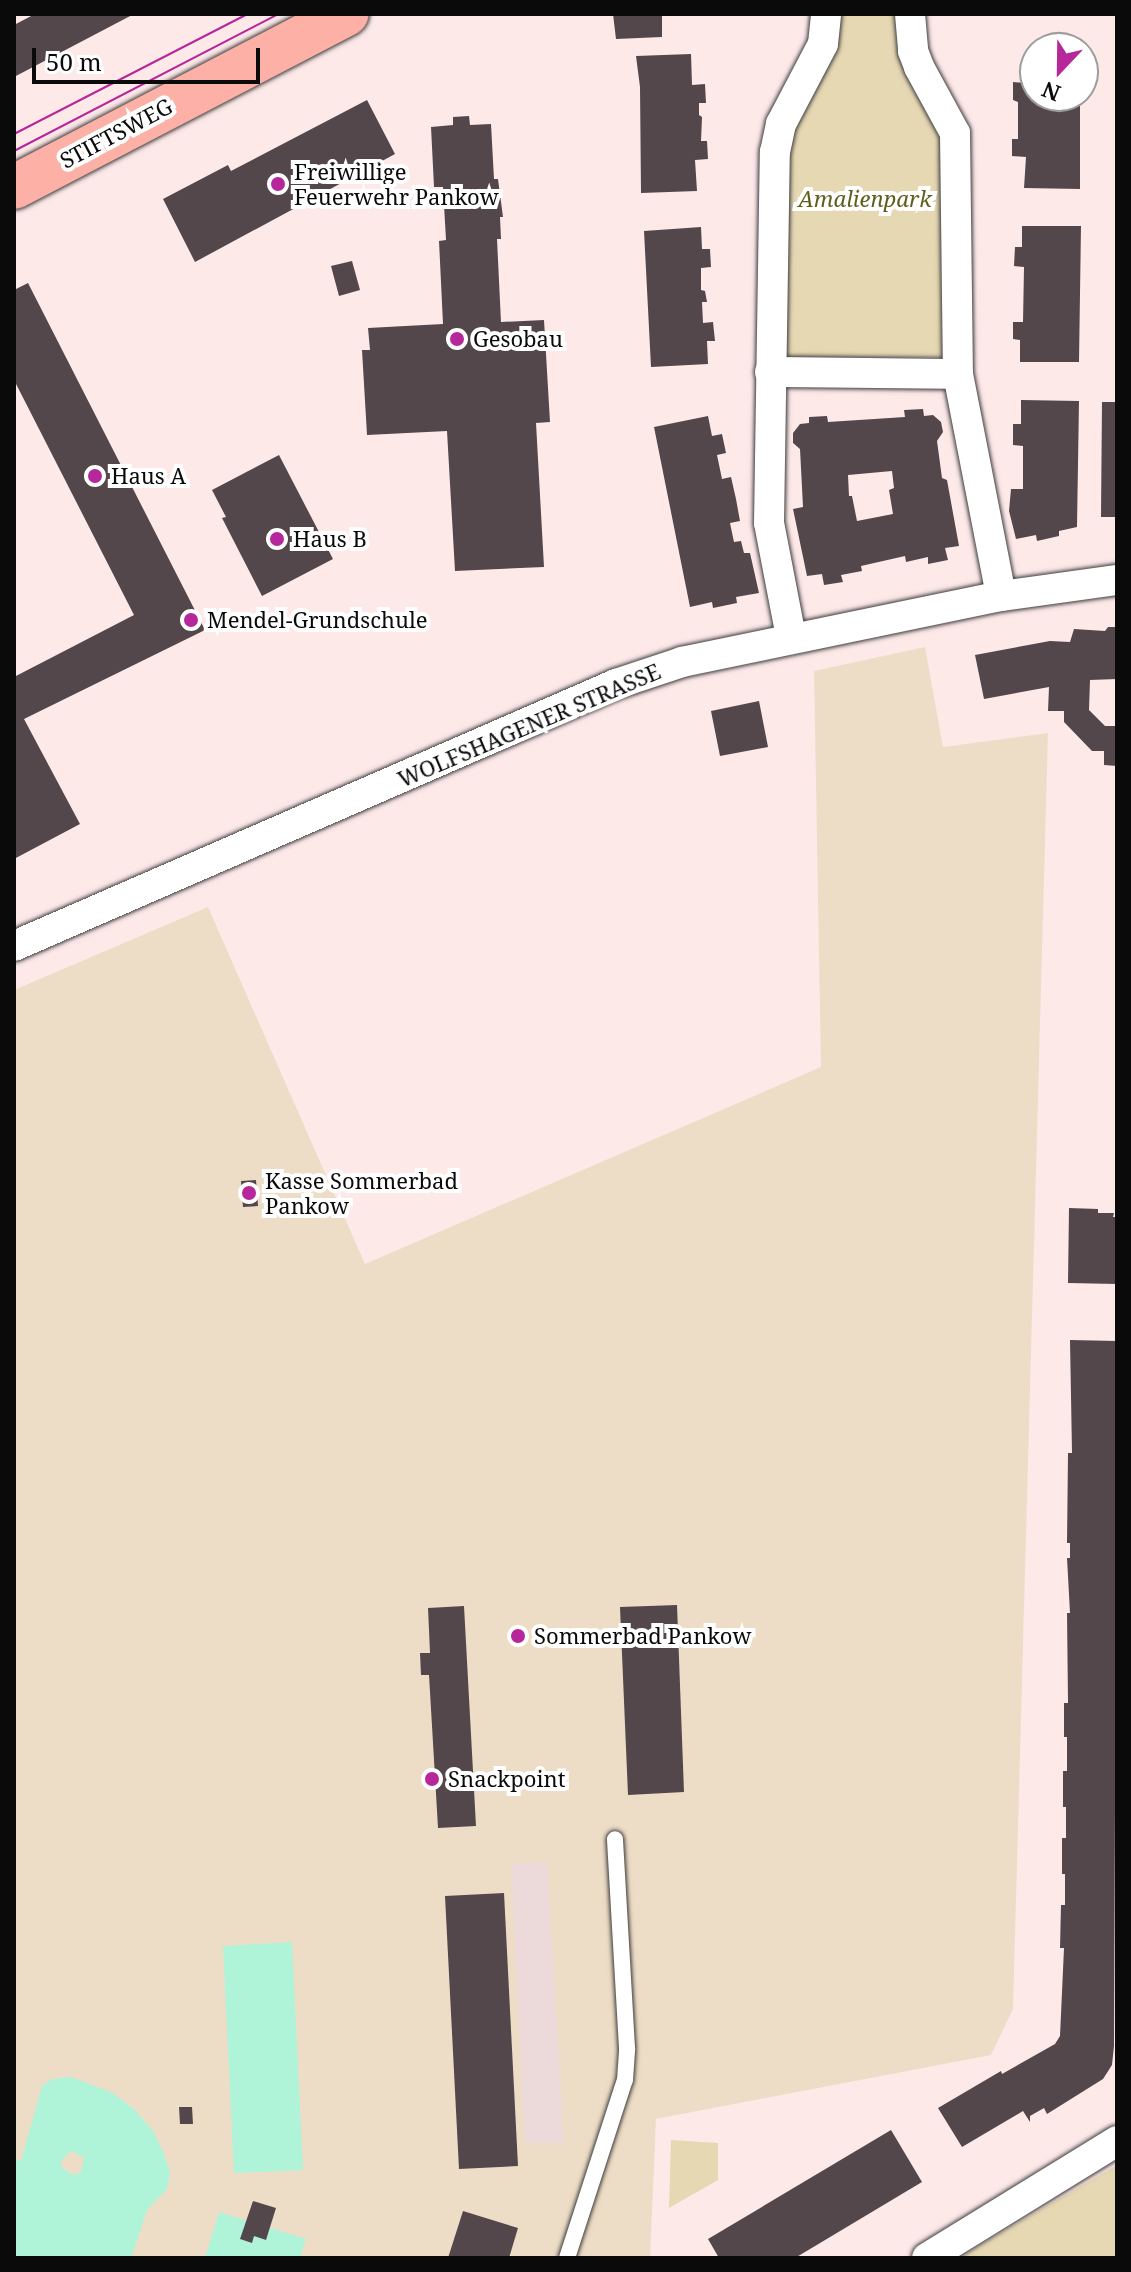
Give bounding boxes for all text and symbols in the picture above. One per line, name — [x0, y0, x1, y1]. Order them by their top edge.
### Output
scale bar — [36, 32, 264, 82]
north arrow — [1019, 32, 1099, 112]
text: 50 m — [46, 45, 102, 78]
text: N — [1037, 75, 1064, 110]
street label: STIFTSWEG — [55, 92, 177, 174]
place label: Freiwillige Feuerwehr Pankow — [294, 158, 499, 210]
marker: Freiwillige Feuerwehr Pankow — [269, 175, 287, 193]
park label: Amalienpark — [798, 186, 932, 212]
place label: Gesobau — [473, 326, 563, 352]
marker: Gesobau — [448, 330, 466, 348]
place label: Haus A — [111, 463, 186, 489]
marker: Haus A — [86, 467, 104, 485]
place label: Haus B — [293, 526, 367, 552]
marker: Haus B — [268, 530, 286, 548]
place label: Mendel-Grundschule — [207, 607, 428, 633]
marker: Mendel-Grundschule — [182, 611, 200, 629]
street label: WOLFSHAGENER STRASSE — [394, 658, 664, 792]
place label: Kasse Sommerbad Pankow — [265, 1167, 458, 1218]
marker: Kasse Sommerbad Pankow — [240, 1184, 258, 1202]
place label: Sommerbad Pankow — [534, 1623, 751, 1649]
marker: Sommerbad Pankow — [509, 1627, 527, 1645]
place label: Snackpoint — [448, 1766, 565, 1792]
marker: Snackpoint — [423, 1770, 441, 1788]

